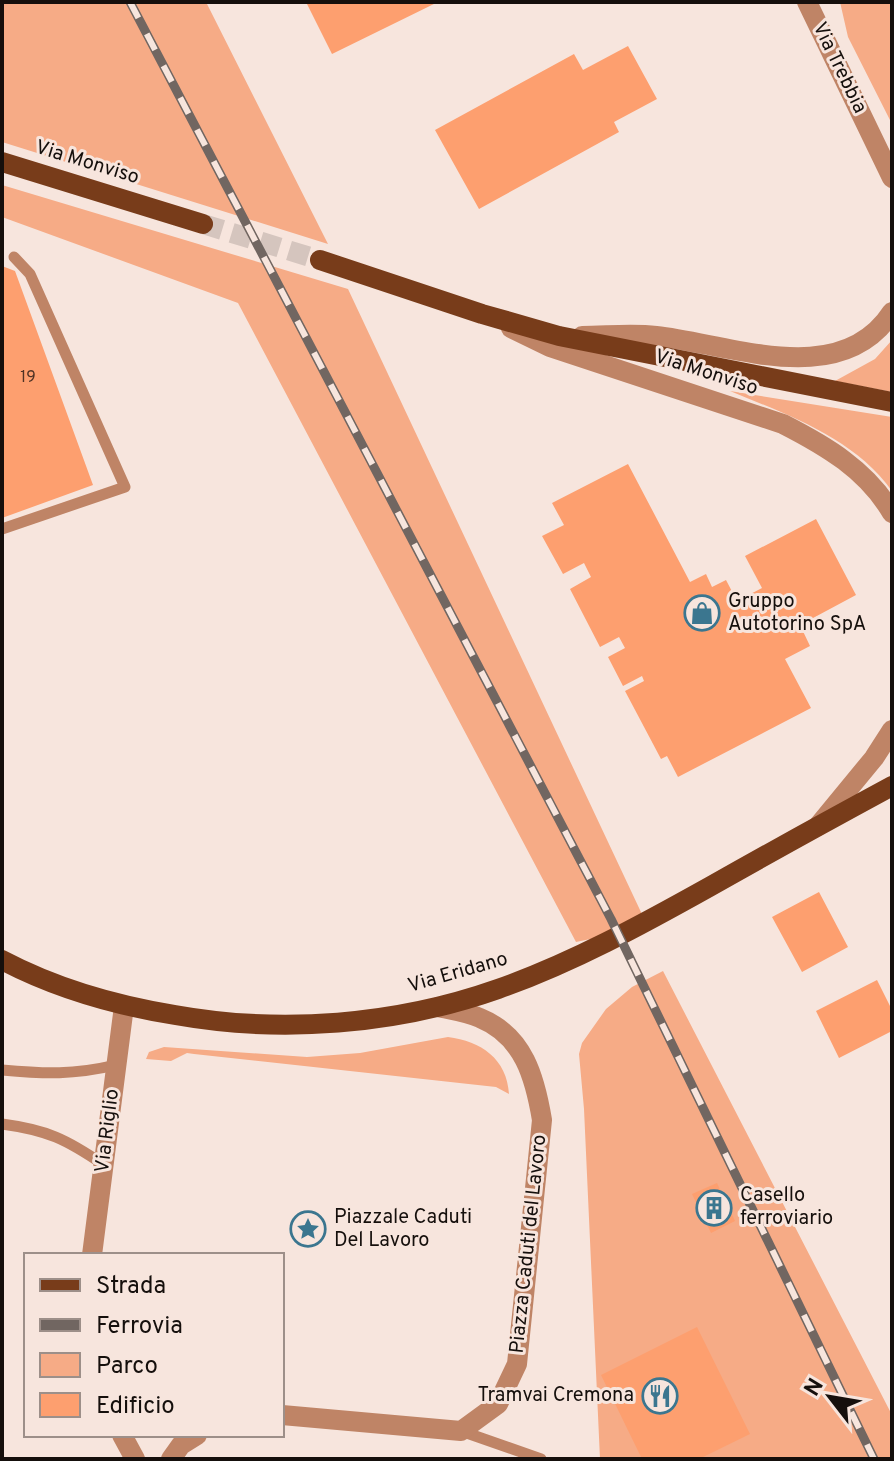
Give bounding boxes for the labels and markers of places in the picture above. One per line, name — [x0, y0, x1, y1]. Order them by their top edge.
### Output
place label: Gruppo Autotorino SpA — [728, 589, 866, 638]
shop icon: Gruppo Autotorino SpA — [683, 594, 721, 632]
place label: Casello ferroviario — [740, 1183, 833, 1232]
building icon: Casello ferroviario — [695, 1189, 733, 1227]
place label: Piazzale Caduti Del Lavoro — [334, 1205, 472, 1254]
place icon: Piazzale Caduti Del Lavoro — [289, 1210, 327, 1248]
restaurant icon: Tramvai Cremona — [641, 1377, 679, 1415]
place label: Tramvai Cremona — [478, 1383, 634, 1409]

